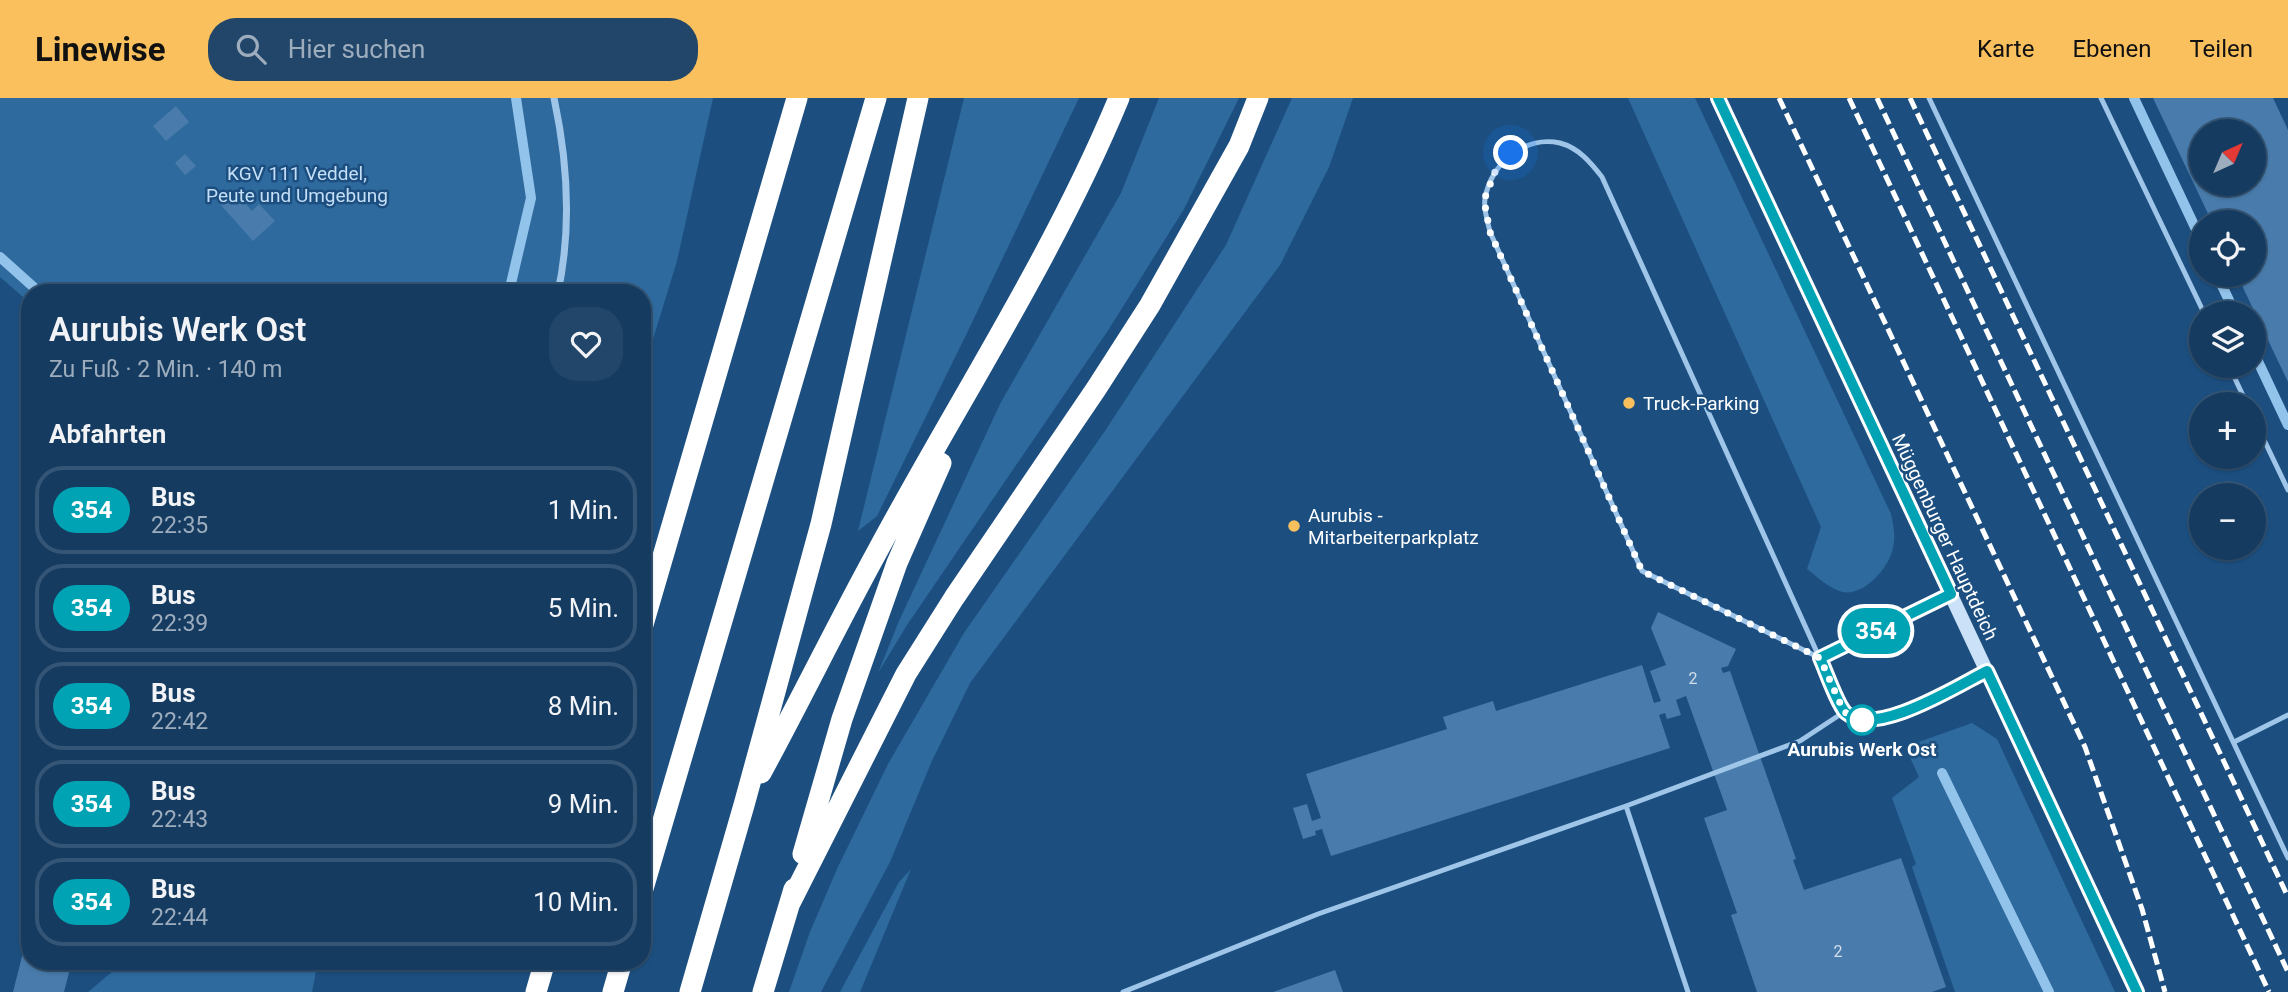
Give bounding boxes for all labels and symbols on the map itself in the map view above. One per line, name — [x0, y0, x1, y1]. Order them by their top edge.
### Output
north arrow — [2189, 119, 2266, 196]
your location — [1493, 135, 1528, 170]
park label: KGV 111 Veddel, Peute und Umgebung — [206, 162, 388, 207]
place label: Truck-Parking — [1643, 392, 1759, 415]
marker: Truck-Parking — [1621, 395, 1637, 411]
street label: Müggenburger Hauptdeich — [1887, 430, 2003, 644]
place label: Aurubis - Mitarbeiterparkplatz — [1308, 504, 1479, 549]
marker: Aurubis - Mitarbeiterparkplatz — [1286, 518, 1302, 534]
line badge: 354 — [1836, 608, 1916, 654]
house number: 2 — [1689, 669, 1698, 688]
marker: Aurubis Werk Ost — [1847, 705, 1877, 735]
place label: Aurubis Werk Ost — [1788, 738, 1937, 761]
house number: 2 — [1834, 942, 1843, 961]

